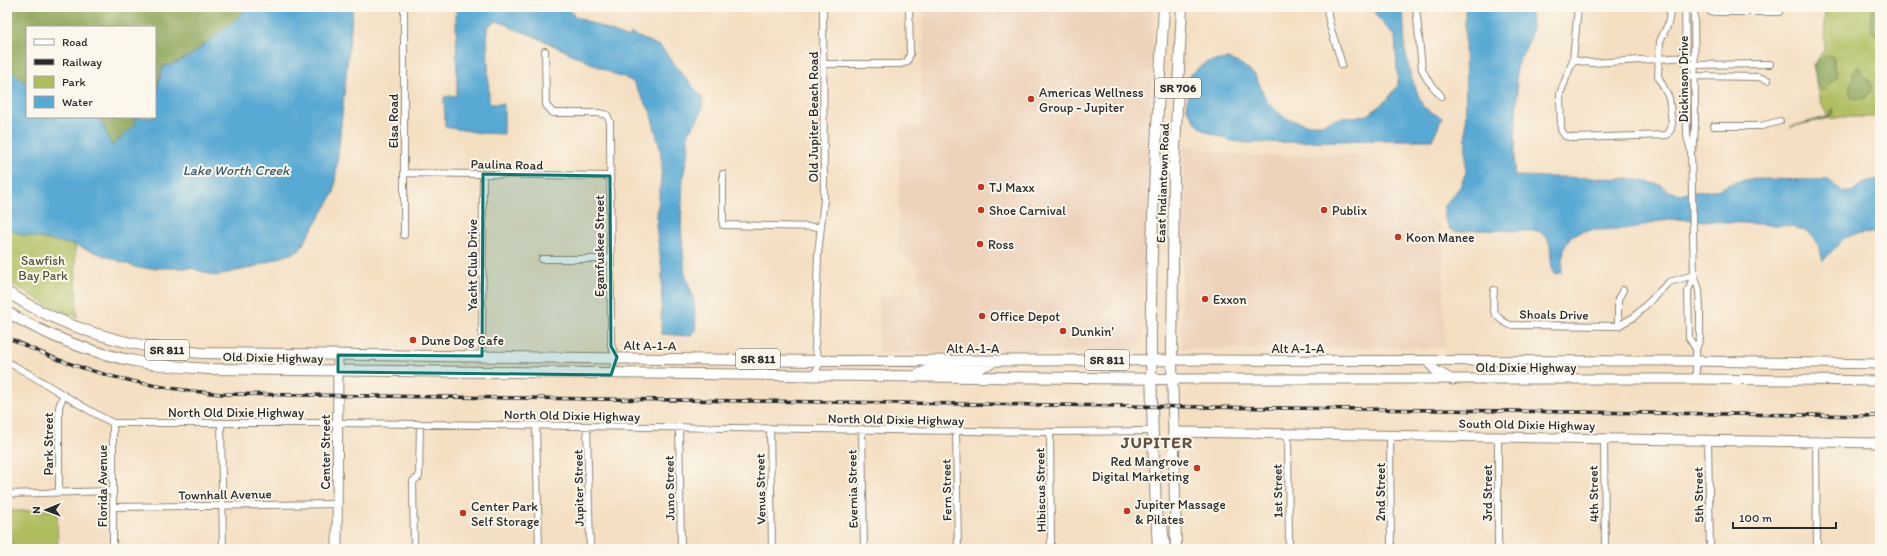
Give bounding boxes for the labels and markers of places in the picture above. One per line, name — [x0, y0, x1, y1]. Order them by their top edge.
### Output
place label: Americas Wellness Group - Jupiter — [1039, 85, 1144, 115]
marker: Americas Wellness Group - Jupiter — [1026, 94, 1036, 104]
place label: TJ Maxx — [989, 180, 1035, 195]
marker: TJ Maxx — [976, 182, 986, 192]
place label: Shoe Carnival — [989, 203, 1066, 218]
place label: Publix — [1332, 203, 1367, 218]
marker: Shoe Carnival — [976, 205, 986, 215]
marker: Publix — [1319, 205, 1329, 215]
place label: Koon Manee — [1406, 230, 1474, 245]
marker: Koon Manee — [1393, 232, 1403, 242]
place label: Ross — [988, 237, 1014, 252]
marker: Ross — [975, 239, 985, 249]
place label: Exxon — [1213, 292, 1247, 307]
marker: Exxon — [1200, 294, 1210, 304]
place label: Office Depot — [990, 309, 1060, 324]
marker: Office Depot — [977, 311, 987, 321]
place label: Dunkin' — [1071, 324, 1114, 339]
marker: Dunkin' — [1058, 326, 1068, 336]
place label: Dune Dog Cafe — [421, 333, 504, 348]
marker: Dune Dog Cafe — [408, 335, 418, 345]
place label: Red Mangrove Digital Marketing — [1092, 454, 1189, 484]
marker: Red Mangrove Digital Marketing — [1192, 463, 1202, 473]
place label: Jupiter Massage & Pilates — [1135, 497, 1226, 527]
place label: Center Park Self Storage — [471, 499, 540, 529]
marker: Jupiter Massage & Pilates — [1122, 506, 1132, 516]
marker: Center Park Self Storage — [458, 508, 468, 518]

